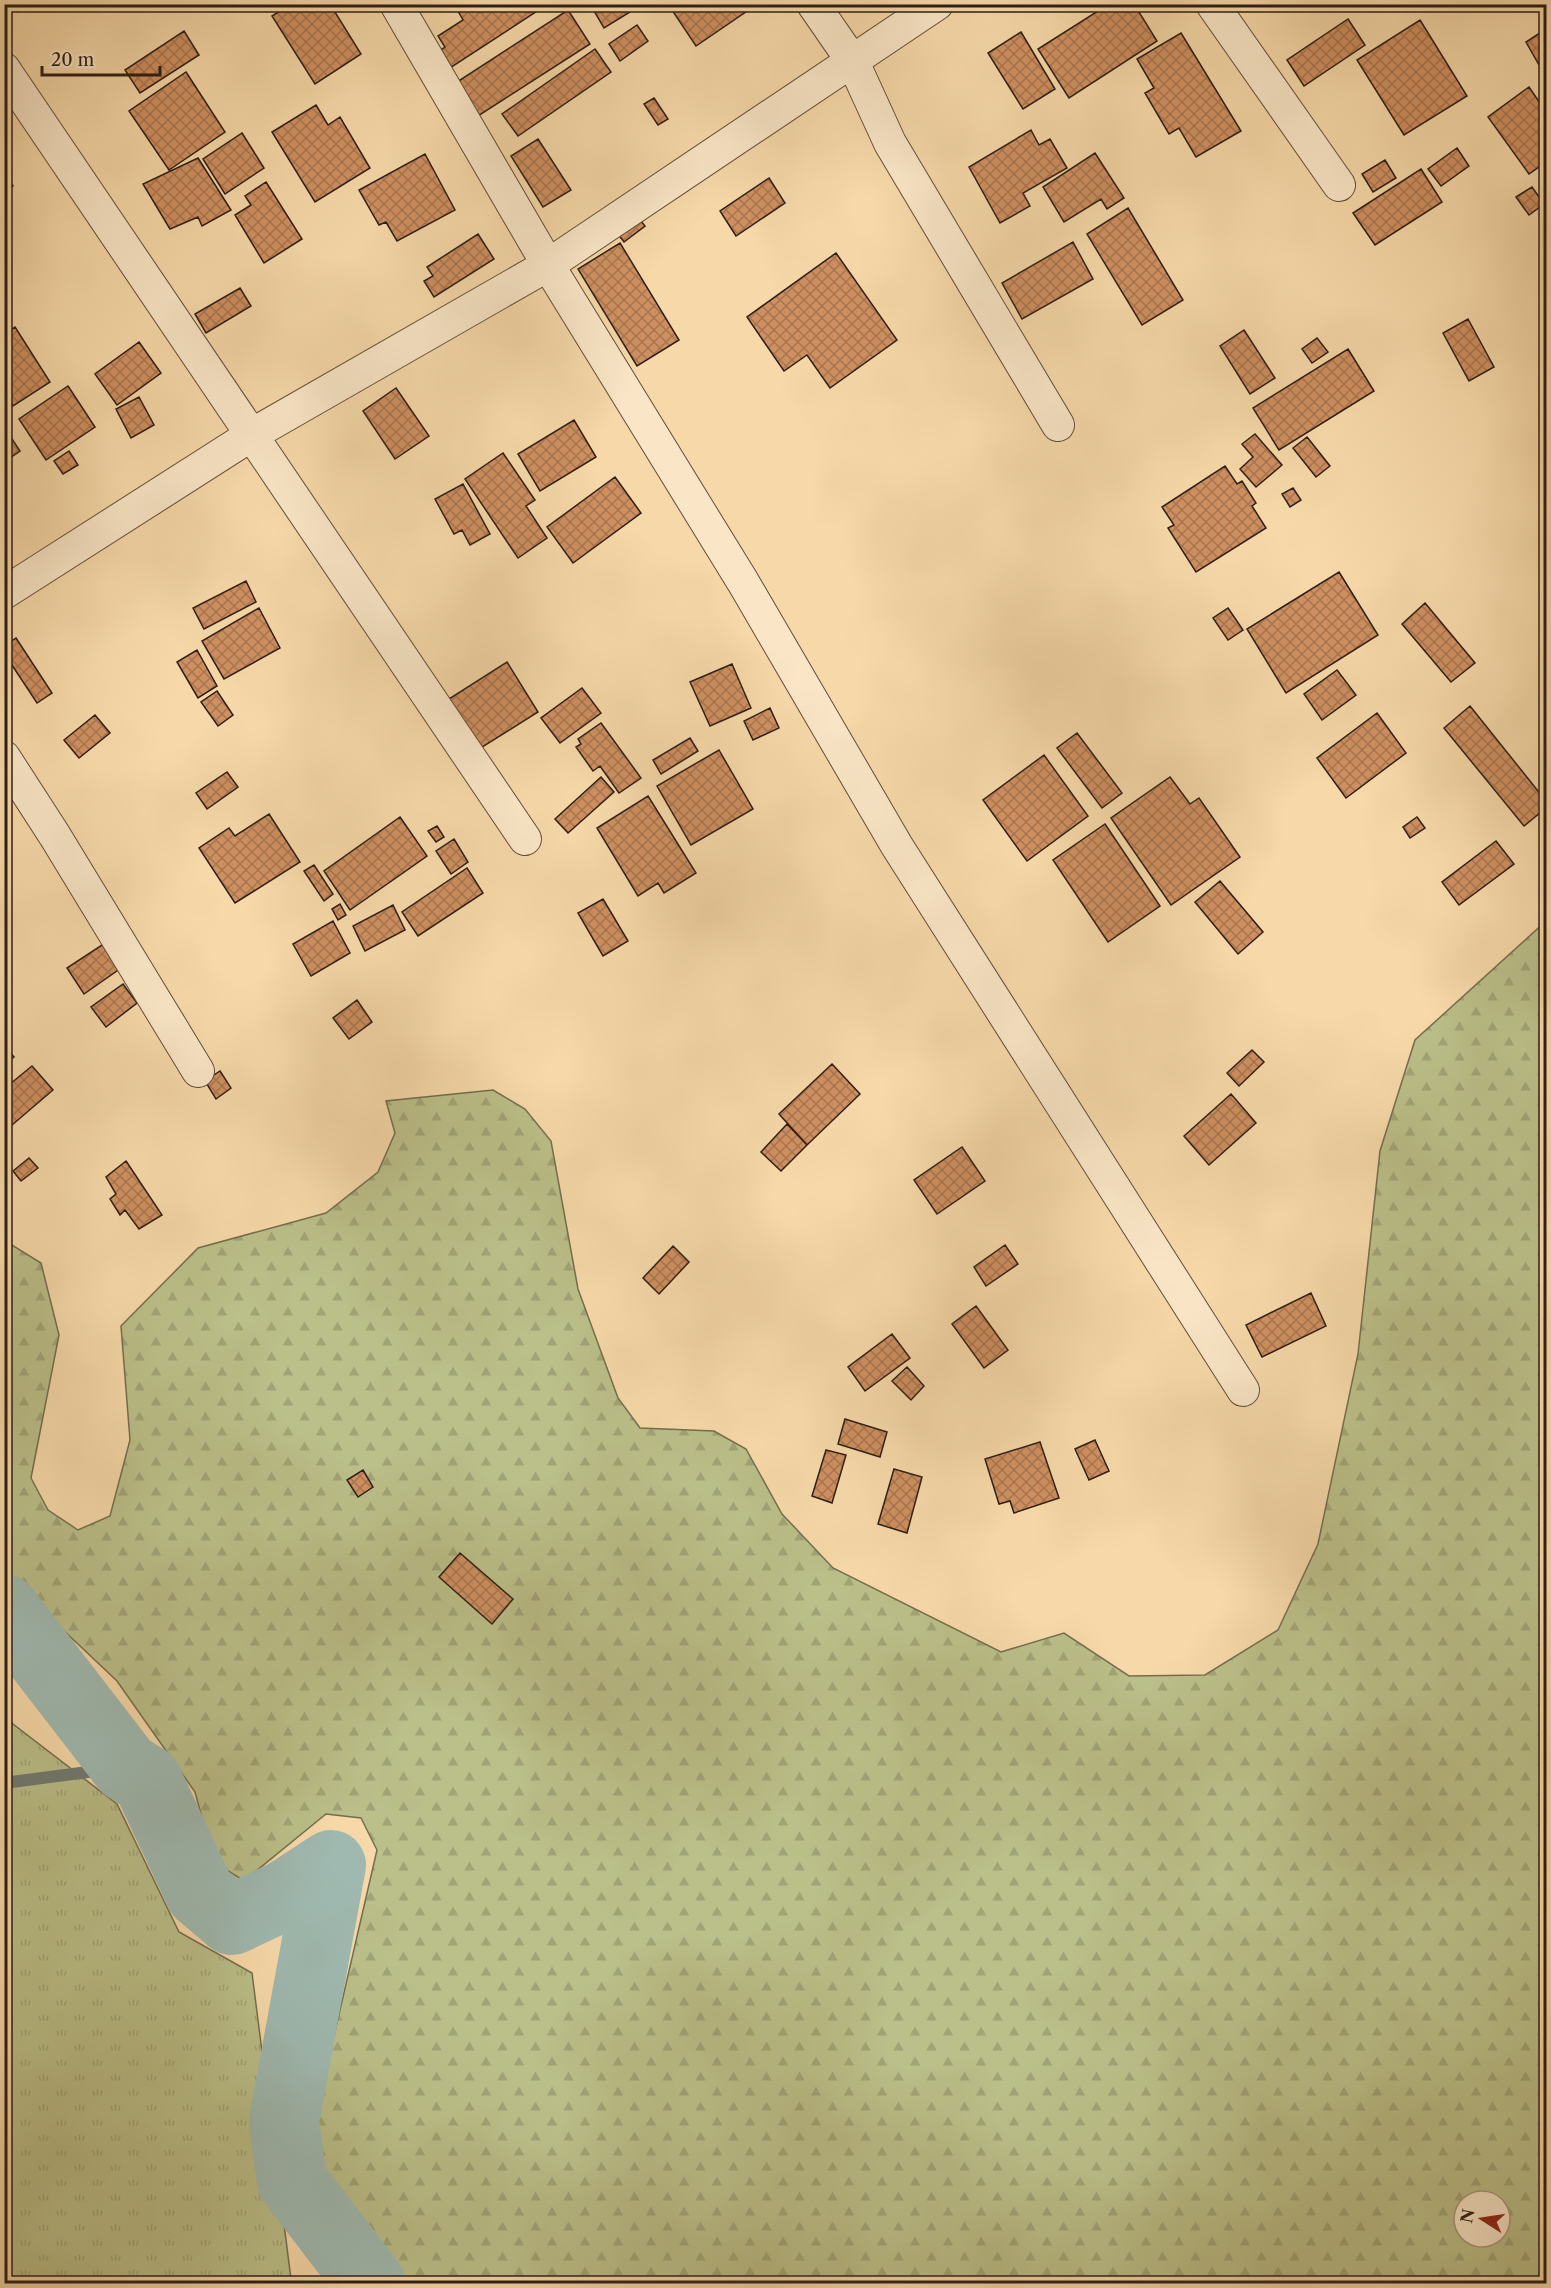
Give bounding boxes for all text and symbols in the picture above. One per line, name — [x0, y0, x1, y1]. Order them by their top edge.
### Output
scale bar — [42, 39, 160, 77]
text: 20 m — [51, 49, 95, 71]
north arrow — [1452, 2189, 1512, 2249]
text: N — [1456, 2207, 1479, 2225]

